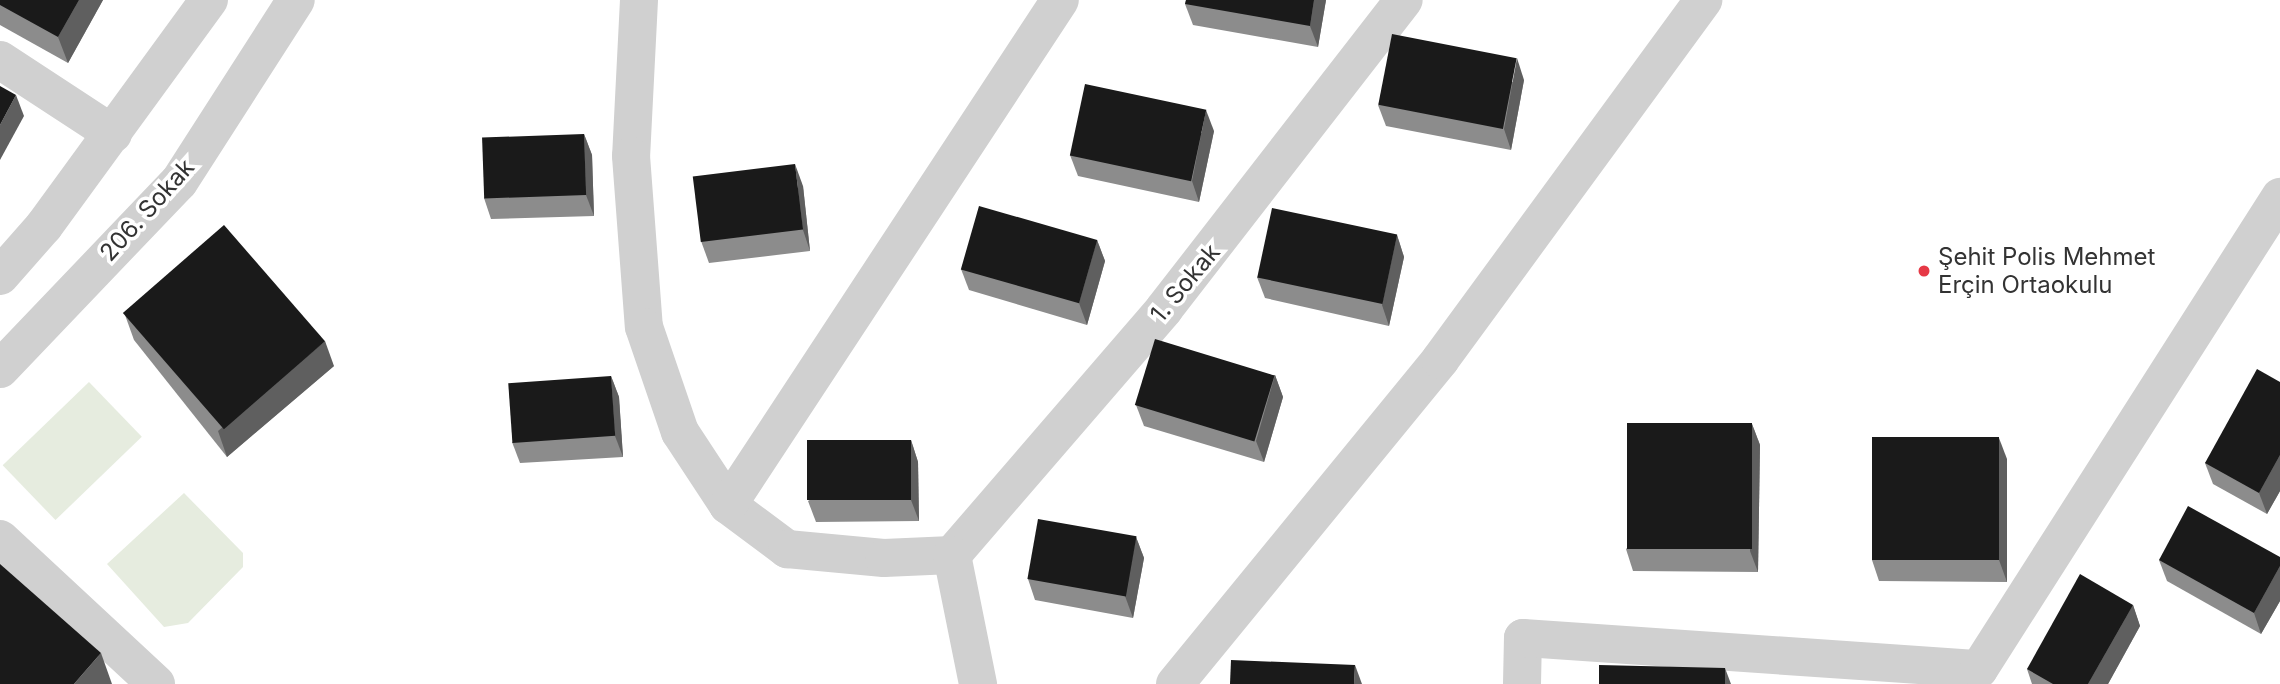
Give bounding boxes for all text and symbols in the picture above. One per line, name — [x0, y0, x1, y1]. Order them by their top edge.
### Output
street label: 206. Sokak — [94, 153, 200, 267]
street label: 1. Sokak — [1144, 238, 1226, 328]
place label: Şehit Polis Mehmet Erçin Ortaokulu — [1938, 243, 2155, 299]
marker: Şehit Polis Mehmet Erçin Ortaokulu — [1916, 263, 1932, 279]

